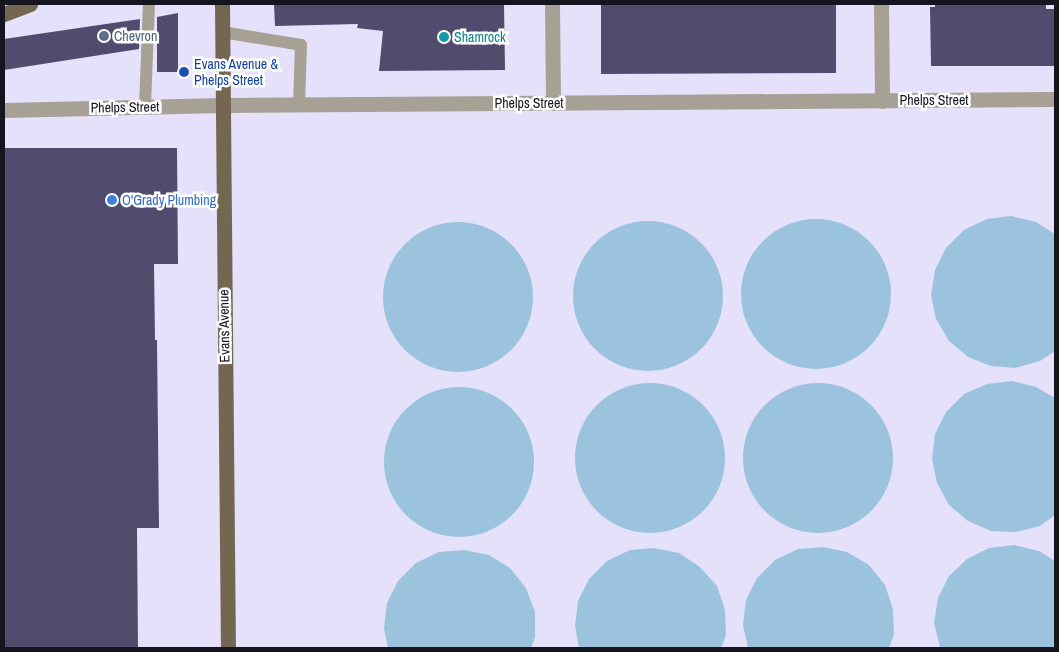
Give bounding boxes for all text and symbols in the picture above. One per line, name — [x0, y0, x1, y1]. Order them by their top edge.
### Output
place label: Chevron — [114, 28, 157, 44]
place label: Shamrock — [454, 29, 506, 45]
marker: Chevron — [98, 30, 110, 42]
marker: Shamrock — [438, 31, 450, 43]
place label: Evans Avenue & Phelps Street — [194, 56, 279, 88]
marker: Evans Avenue & Phelps Street — [178, 66, 190, 78]
street label: Phelps Street — [900, 92, 968, 108]
street label: Phelps Street — [495, 95, 563, 111]
street label: Phelps Street — [90, 98, 160, 116]
place label: O'Grady Plumbing — [122, 192, 216, 208]
marker: O'Grady Plumbing — [106, 194, 118, 206]
street label: Evans Avenue — [215, 289, 233, 363]

